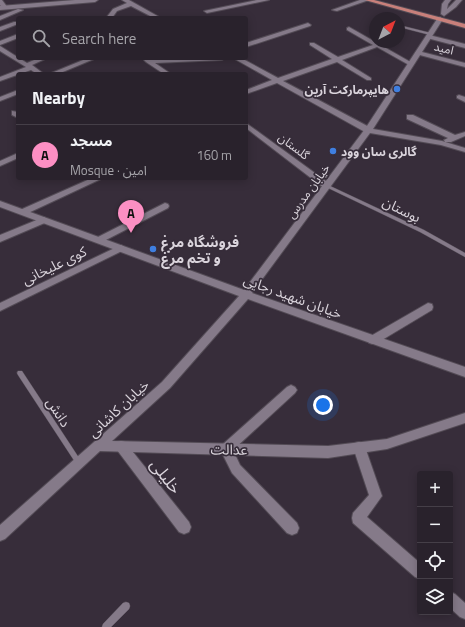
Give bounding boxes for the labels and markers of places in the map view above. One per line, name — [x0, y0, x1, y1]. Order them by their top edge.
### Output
place label: هایپرمارکت آرین — [305, 80, 389, 99]
marker: هایپرمارکت آرین — [392, 84, 402, 94]
place label: گالری سان وود — [341, 142, 417, 161]
marker: گالری سان وود — [328, 146, 338, 156]
pin: A — [118, 200, 144, 233]
place label: فروشگاه مرغ و تخم مرغ — [161, 231, 239, 269]
marker: فروشگاه مرغ و تخم مرغ — [148, 244, 158, 254]

